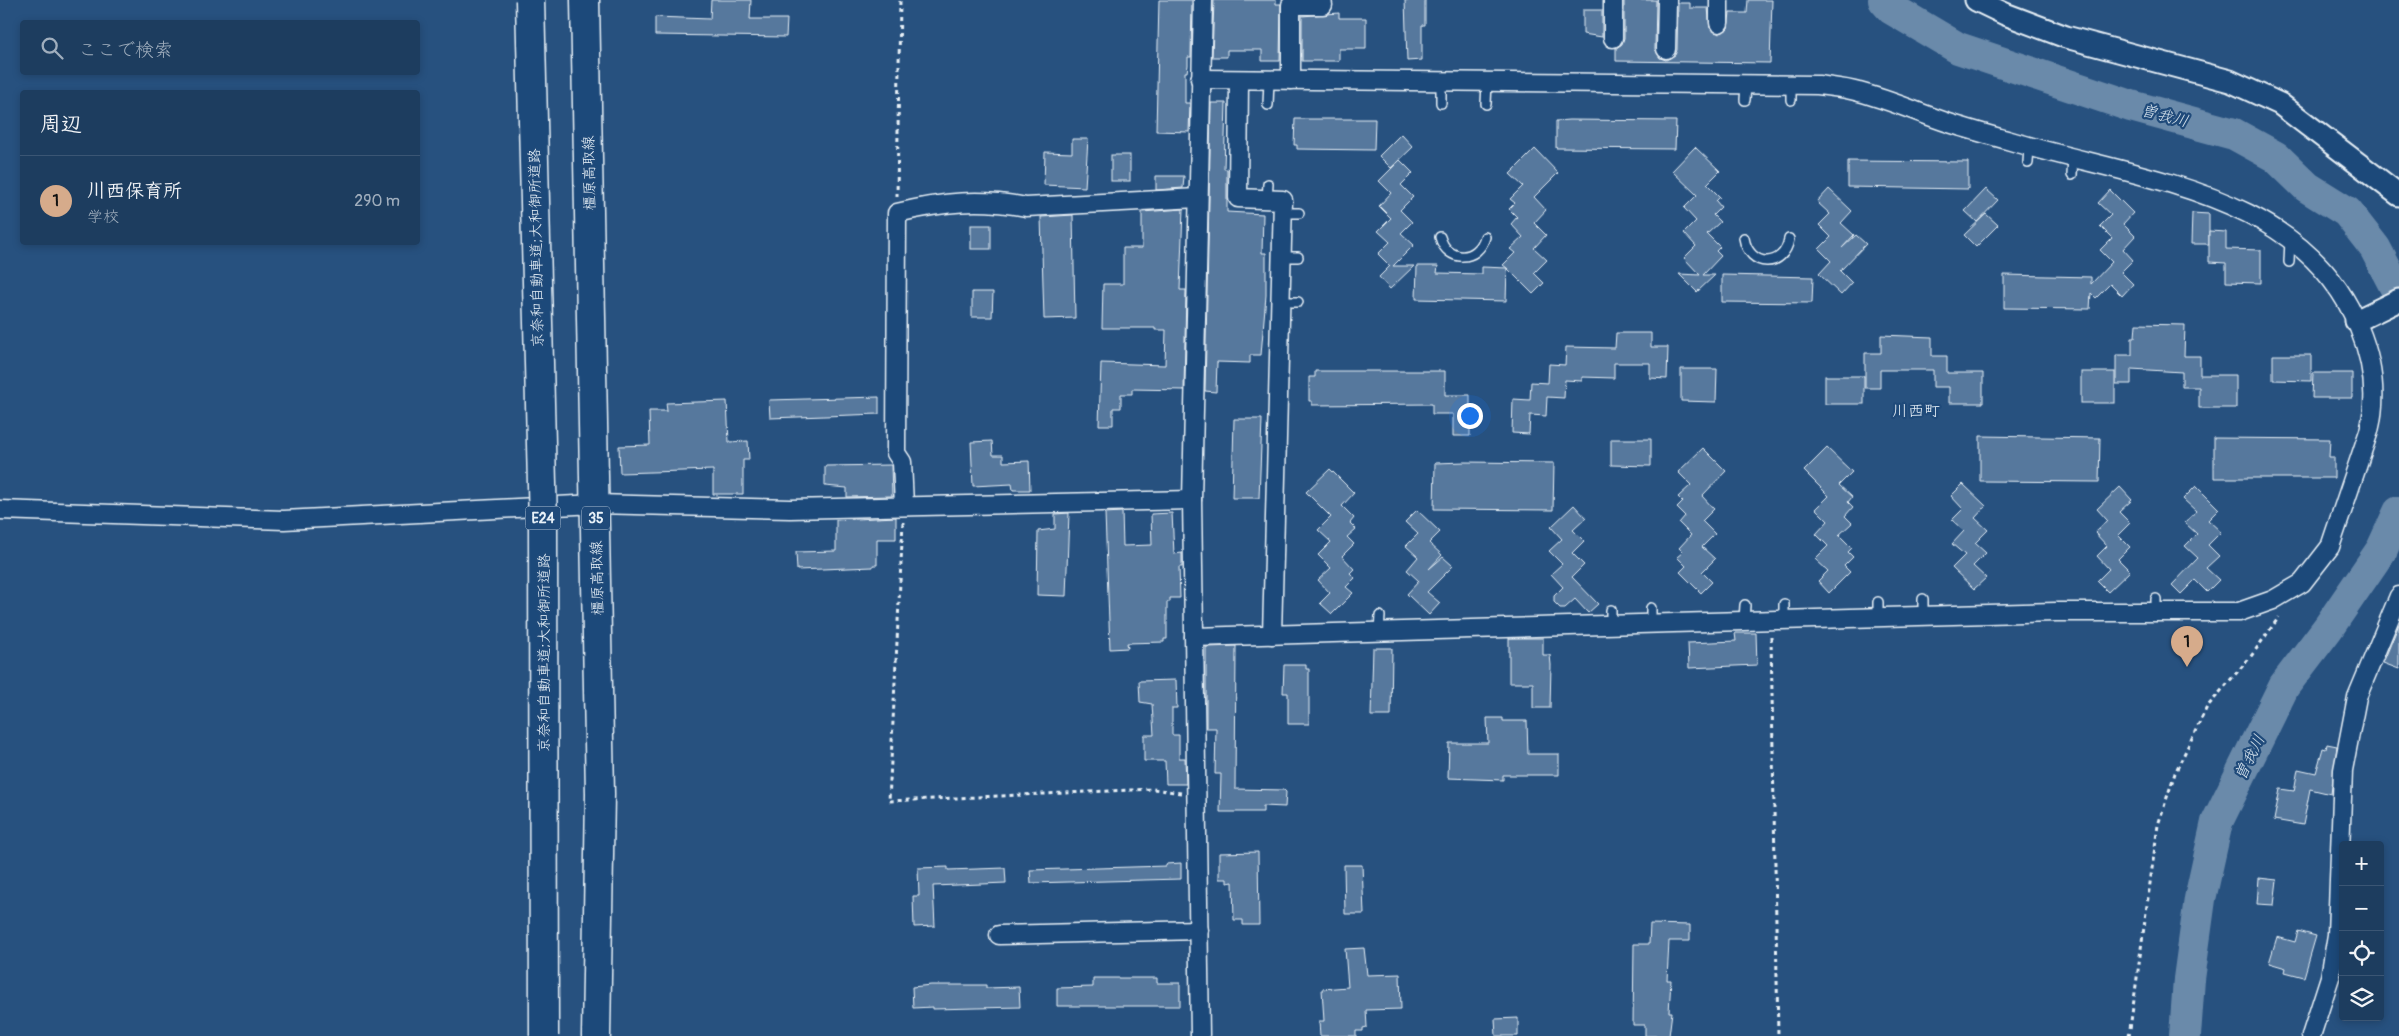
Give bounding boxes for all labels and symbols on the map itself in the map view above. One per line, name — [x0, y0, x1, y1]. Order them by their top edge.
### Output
water label: 曽我川 — [2139, 100, 2191, 132]
street label: 橿原高取線 — [579, 135, 600, 211]
street label: 京奈和自動車道;大和御所道路 — [525, 148, 548, 348]
district label: 川西町 — [1892, 401, 1940, 421]
your location — [1457, 403, 1483, 429]
road number: E24 — [526, 506, 560, 530]
road number: 35 — [582, 506, 610, 530]
street label: 橿原高取線 — [587, 540, 608, 616]
street label: 京奈和自動車道;大和御所道路 — [535, 553, 554, 753]
pin: 1 — [2171, 626, 2203, 667]
water label: 曽我川 — [2230, 731, 2269, 783]

